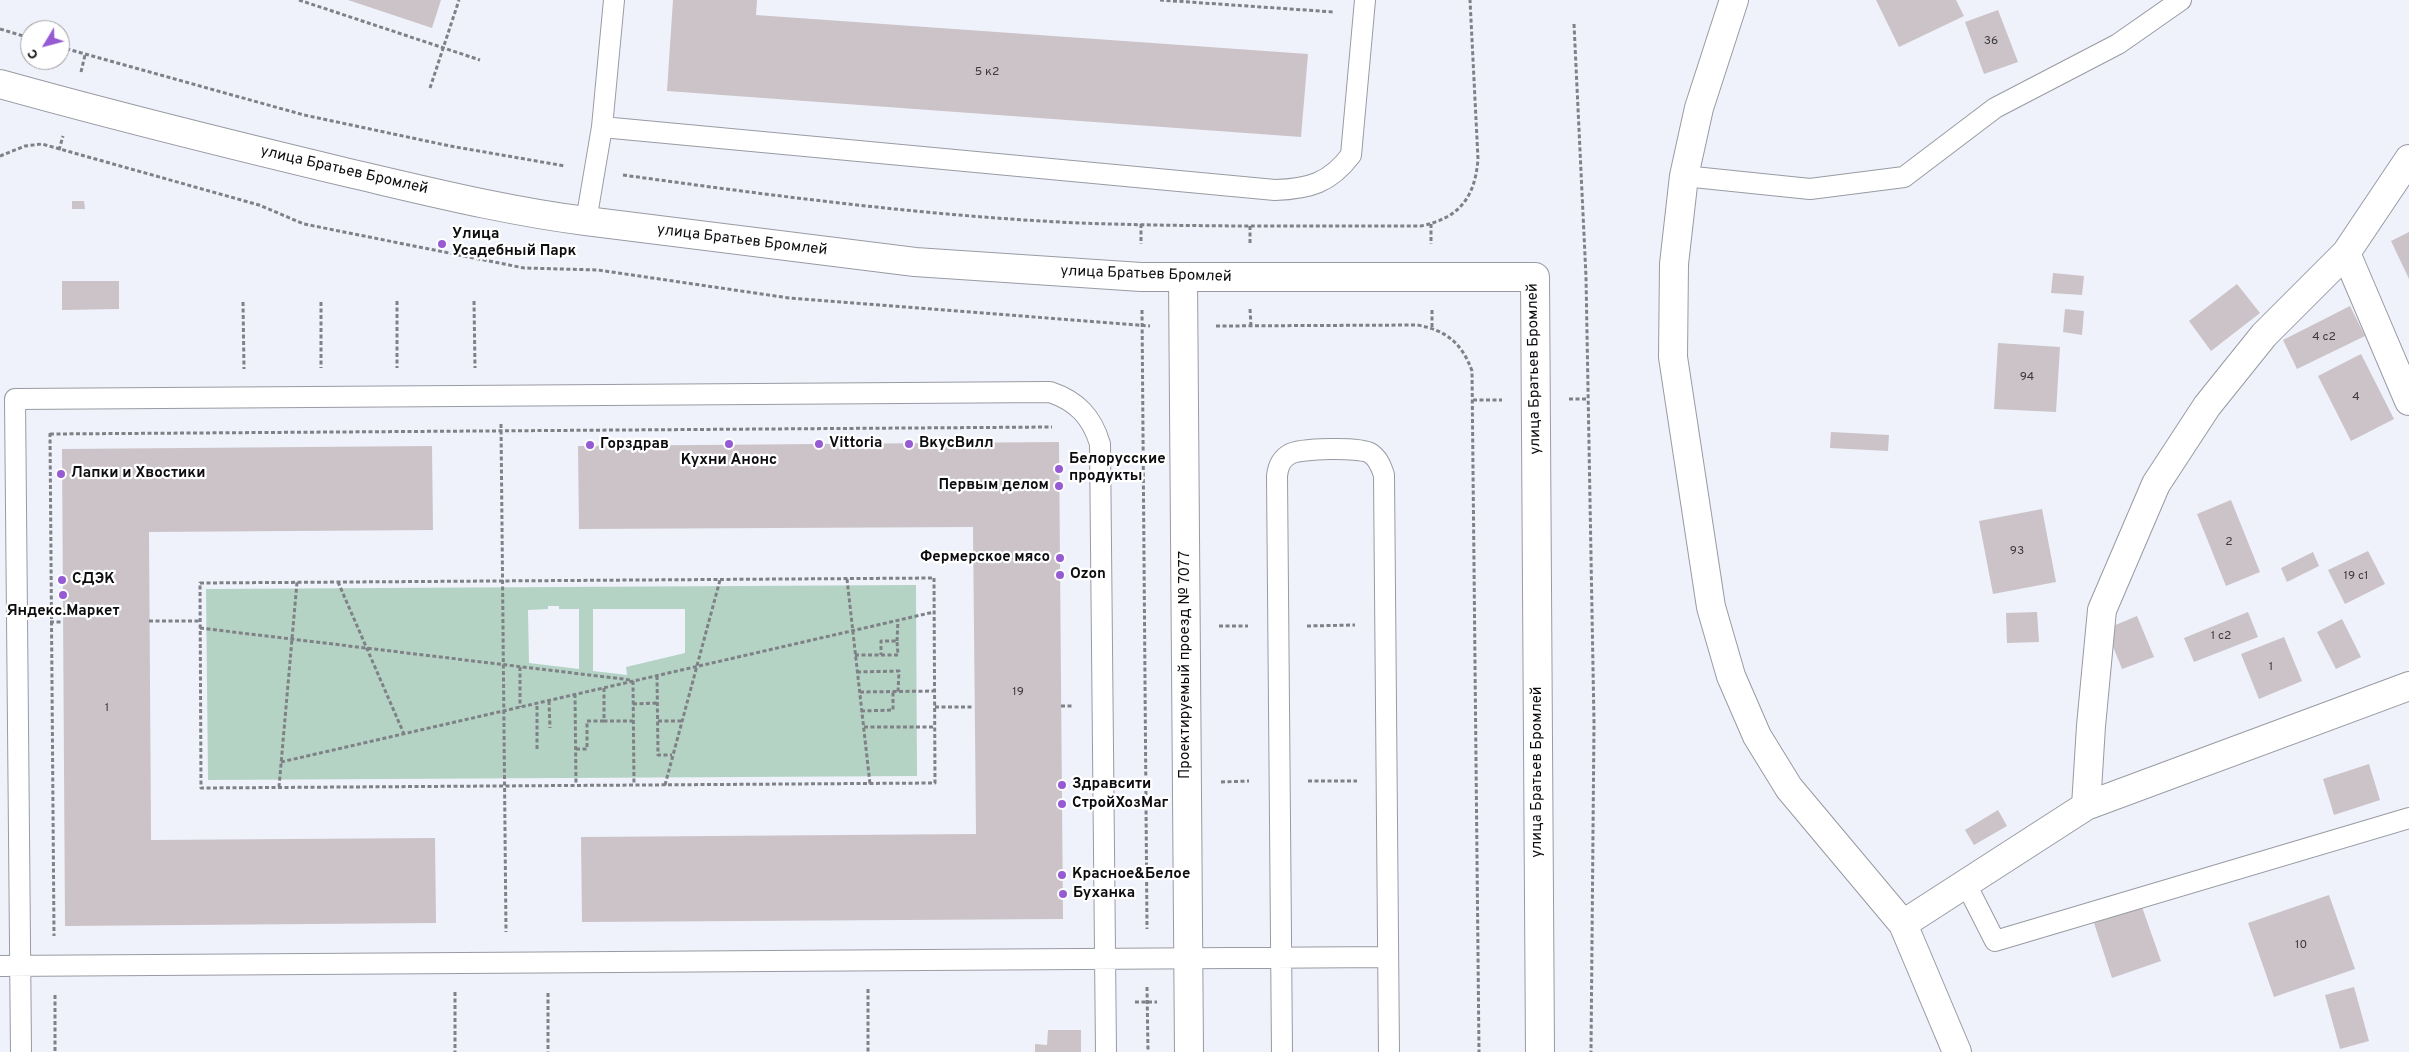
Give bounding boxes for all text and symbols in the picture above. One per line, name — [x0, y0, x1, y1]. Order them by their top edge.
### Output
north arrow — [20, 20, 70, 70]
house number: 36 — [1984, 35, 1998, 49]
text: С — [24, 45, 43, 62]
house number: 5 к2 — [975, 66, 999, 80]
street label: улица Братьев Бромлей — [259, 143, 429, 199]
street label: улица Братьев Бромлей — [656, 222, 828, 260]
place label: Улица Усадебный Парк — [452, 226, 576, 261]
marker: Улица Усадебный Парк — [436, 238, 448, 250]
street label: улица Братьев Бромлей — [1060, 263, 1232, 287]
street label: улица Братьев Бромлей — [1525, 283, 1545, 455]
house number: 4 с2 — [2312, 331, 2336, 345]
house number: 94 — [2020, 371, 2034, 385]
house number: 4 — [2352, 391, 2360, 405]
place label: Vittoria — [829, 435, 882, 453]
place label: ВкусВилл — [919, 435, 994, 453]
place label: Горздрав — [600, 436, 669, 454]
marker: Кухни Анонс — [723, 438, 735, 450]
marker: Vittoria — [813, 438, 825, 450]
marker: ВкусВилл — [903, 438, 915, 450]
marker: Горздрав — [584, 439, 596, 451]
place label: Белорусские продукты — [1069, 451, 1166, 486]
place label: Кухни Анонс — [681, 452, 777, 470]
marker: Белорусские продукты — [1053, 463, 1065, 475]
place label: Лапки и Хвостики — [71, 465, 205, 483]
marker: Лапки и Хвостики — [55, 468, 67, 480]
place label: Первым делом — [938, 477, 1049, 495]
marker: Первым делом — [1053, 480, 1065, 492]
house number: 2 — [2225, 536, 2233, 550]
house number: 93 — [2010, 545, 2024, 559]
place label: Фермерское мясо — [920, 549, 1050, 567]
street label: Проектируемый проезд № 7077 — [1177, 551, 1195, 779]
marker: Фермерское мясо — [1054, 552, 1066, 564]
place label: Ozon — [1070, 566, 1106, 584]
marker: Ozon — [1054, 569, 1066, 581]
house number: 19 с1 — [2344, 570, 2368, 584]
place label: СДЭК — [72, 571, 115, 589]
marker: СДЭК — [56, 574, 68, 586]
marker: Яндекс.Маркет — [57, 589, 69, 601]
place label: Яндекс.Маркет — [6, 603, 120, 621]
house number: 1 с2 — [2211, 630, 2231, 644]
house number: 1 — [2269, 661, 2273, 675]
house number: 19 — [1012, 686, 1024, 700]
street label: улица Братьев Бромлей — [1529, 686, 1547, 858]
house number: 1 — [105, 702, 109, 716]
place label: Здравсити — [1072, 776, 1151, 794]
marker: Здравсити — [1056, 779, 1068, 791]
place label: СтройХозМаг — [1072, 795, 1168, 813]
marker: СтройХозМаг — [1056, 798, 1068, 810]
place label: Красное&Белое — [1072, 866, 1190, 884]
marker: Красное&Белое — [1056, 869, 1068, 881]
place label: Буханка — [1073, 885, 1135, 903]
marker: Буханка — [1057, 888, 1069, 900]
house number: 10 — [2295, 939, 2307, 953]

